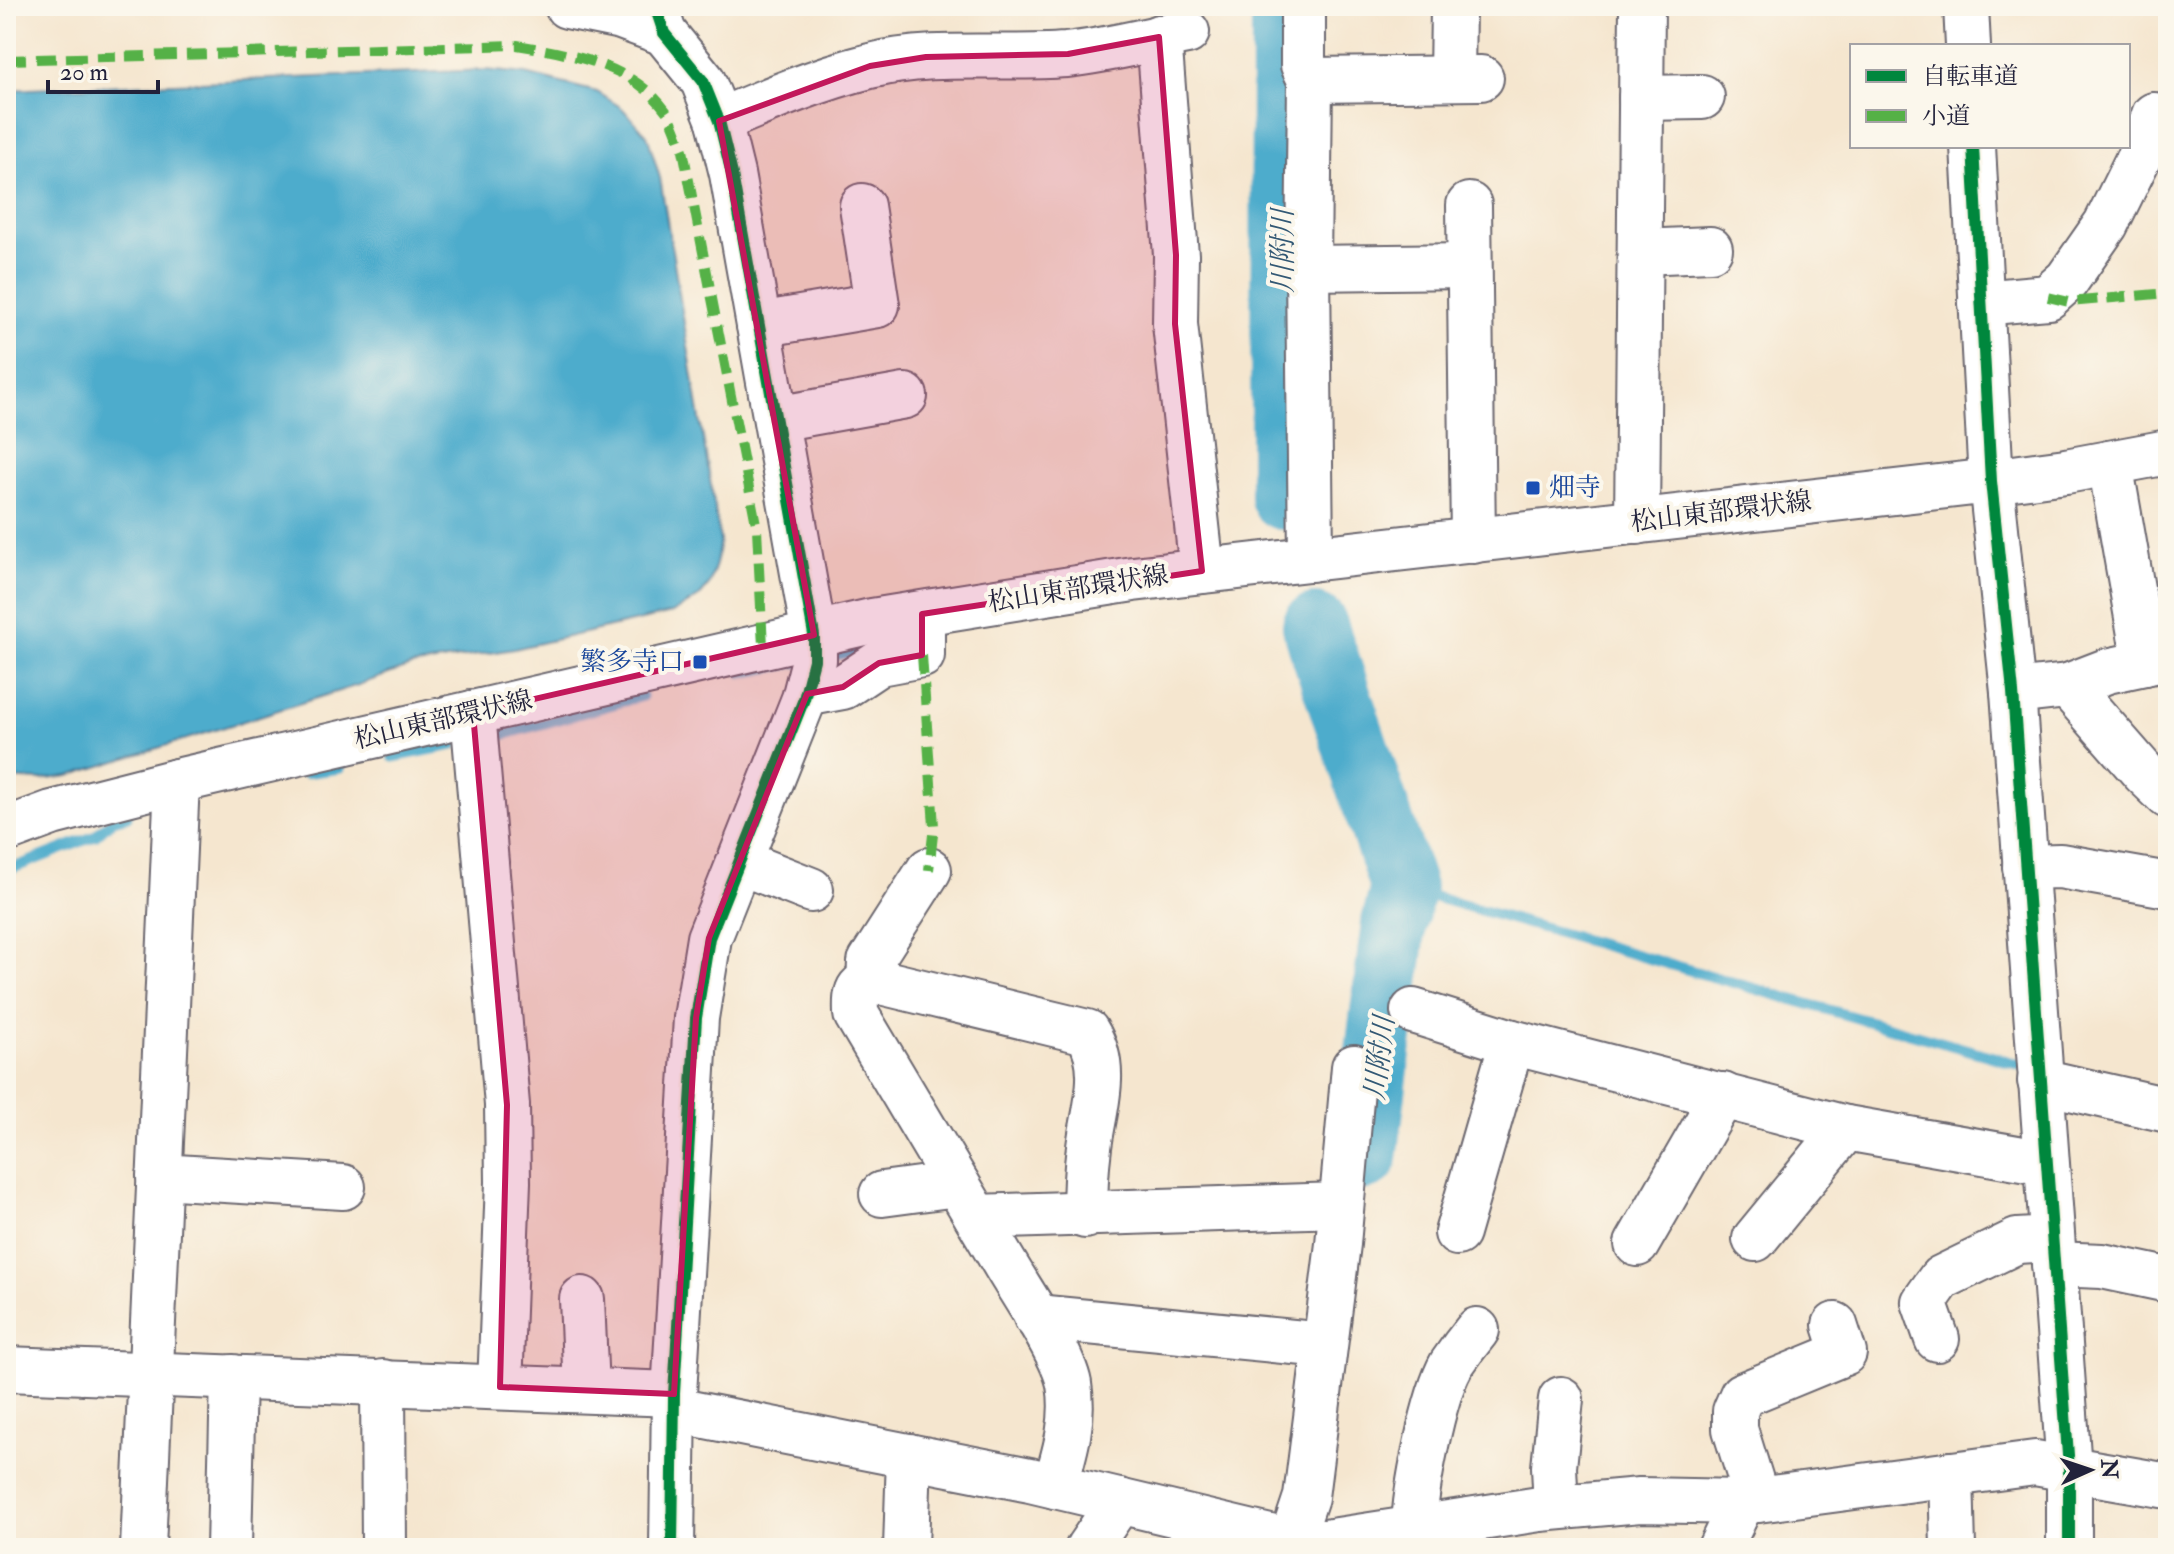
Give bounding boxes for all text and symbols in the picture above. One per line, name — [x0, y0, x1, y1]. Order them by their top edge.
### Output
scale bar — [48, 44, 158, 94]
legend — [1850, 44, 2130, 148]
text: 20 m — [60, 57, 109, 88]
text: 自転車道 — [1922, 61, 2018, 92]
text: 小道 — [1922, 101, 1970, 132]
water label: 川附川 — [1266, 206, 1301, 293]
place label: 畑寺 — [1549, 472, 1601, 504]
marker: 畑寺 — [1524, 479, 1542, 497]
street label: 松山東部環状線 — [1629, 485, 1813, 539]
street label: 松山東部環状線 — [986, 559, 1170, 619]
place label: 繁多寺口 — [580, 646, 684, 678]
marker: 繁多寺口 — [691, 653, 709, 671]
street label: 松山東部環状線 — [351, 684, 535, 756]
water label: 川附川 — [1358, 1011, 1403, 1102]
north arrow — [2050, 1430, 2130, 1510]
text: N — [2094, 1457, 2123, 1480]

